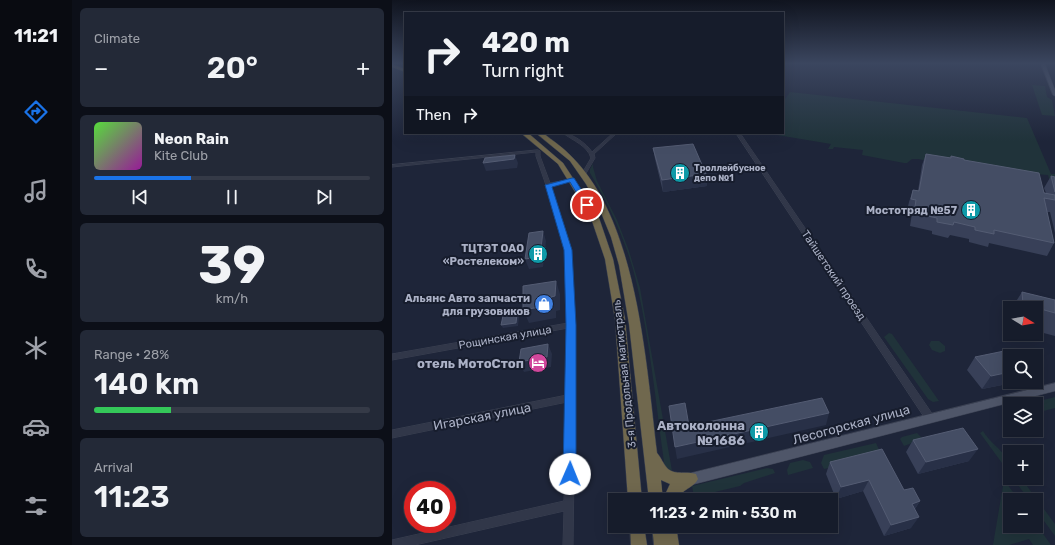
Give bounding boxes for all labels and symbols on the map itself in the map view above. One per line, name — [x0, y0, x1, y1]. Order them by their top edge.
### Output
building icon: Троллейбусное депо №1 — [669, 162, 691, 184]
place label: Троллейбусное депо №1 — [694, 163, 766, 183]
pin — [570, 188, 604, 222]
building icon: Мостотряд №57 — [960, 199, 982, 221]
place label: Мостотряд №57 — [866, 204, 958, 217]
street label: Тайшетский проезд — [799, 228, 869, 323]
place label: ТЦТЭТ ОАО «Ростелеком» — [443, 242, 524, 268]
building icon: ТЦТЭТ ОАО «Ростелеком» — [527, 243, 549, 265]
place label: Альянс Авто запчасти для грузовиков — [405, 292, 530, 318]
shop icon: Альянс Авто запчасти для грузовиков — [533, 293, 555, 315]
street label: 3-я Продольная магистраль — [610, 299, 639, 449]
north arrow — [1003, 301, 1043, 341]
street label: Рощинская улица — [458, 323, 553, 352]
hotel icon: отель МотоСтоп — [527, 352, 549, 374]
place label: отель МотоСтоп — [417, 356, 524, 371]
street label: Игарская улица — [432, 400, 532, 433]
street label: Лесогорская улица — [791, 402, 911, 447]
place label: Автоколонна №1686 — [657, 418, 746, 448]
building icon: Автоколонна №1686 — [748, 421, 770, 443]
position arrow — [549, 453, 591, 495]
speed limit sign: 40 — [404, 481, 456, 533]

